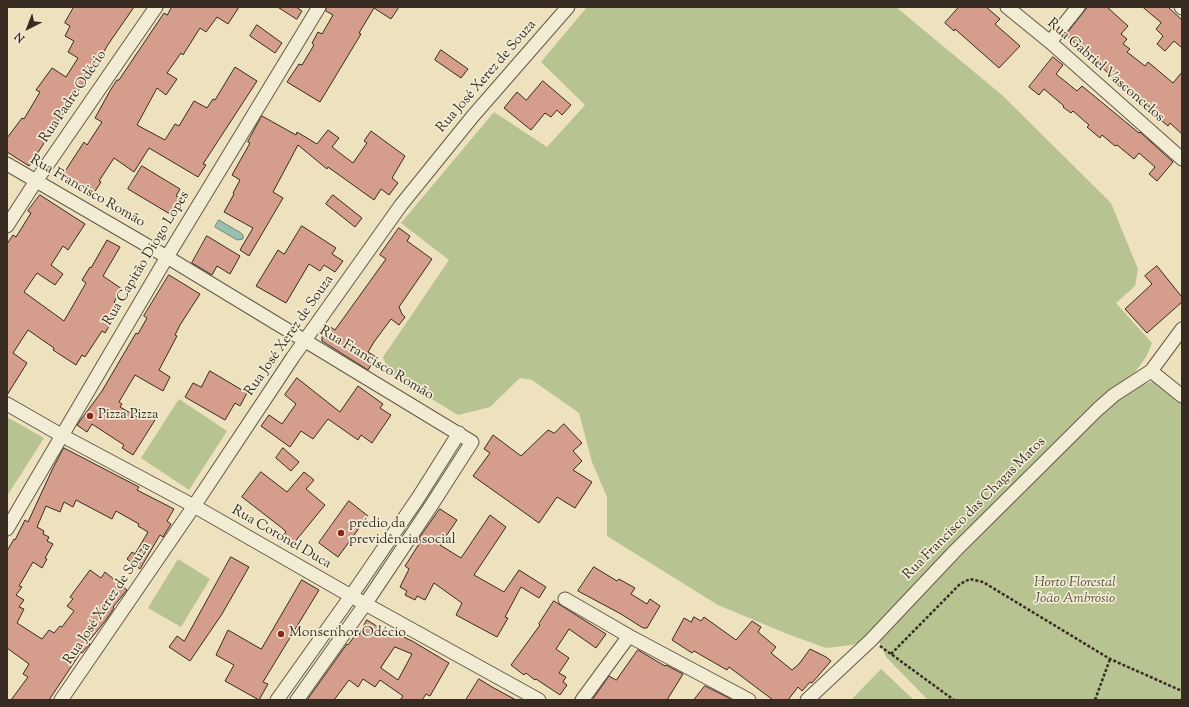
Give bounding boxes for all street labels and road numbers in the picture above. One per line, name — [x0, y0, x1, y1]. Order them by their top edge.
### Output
street label: Rua Gabriel Vasconcelos — [1043, 16, 1167, 126]
street label: Rua José Xerez de Souza — [434, 17, 540, 137]
street label: Rua Padre Odécio — [37, 48, 111, 146]
street label: Rua Francisco Romão — [26, 152, 148, 232]
street label: Rua Capitão Diogo Lopes — [100, 189, 194, 329]
street label: Rua José Xerez de Souza — [242, 272, 338, 400]
street label: Rua Francisco Romão — [316, 323, 436, 405]
street label: Rua Francisco das Chagas Matos — [900, 434, 1050, 584]
street label: Rua Coronel Duca — [228, 503, 334, 573]
street label: Rua José Xerez de Souza — [61, 540, 155, 668]

